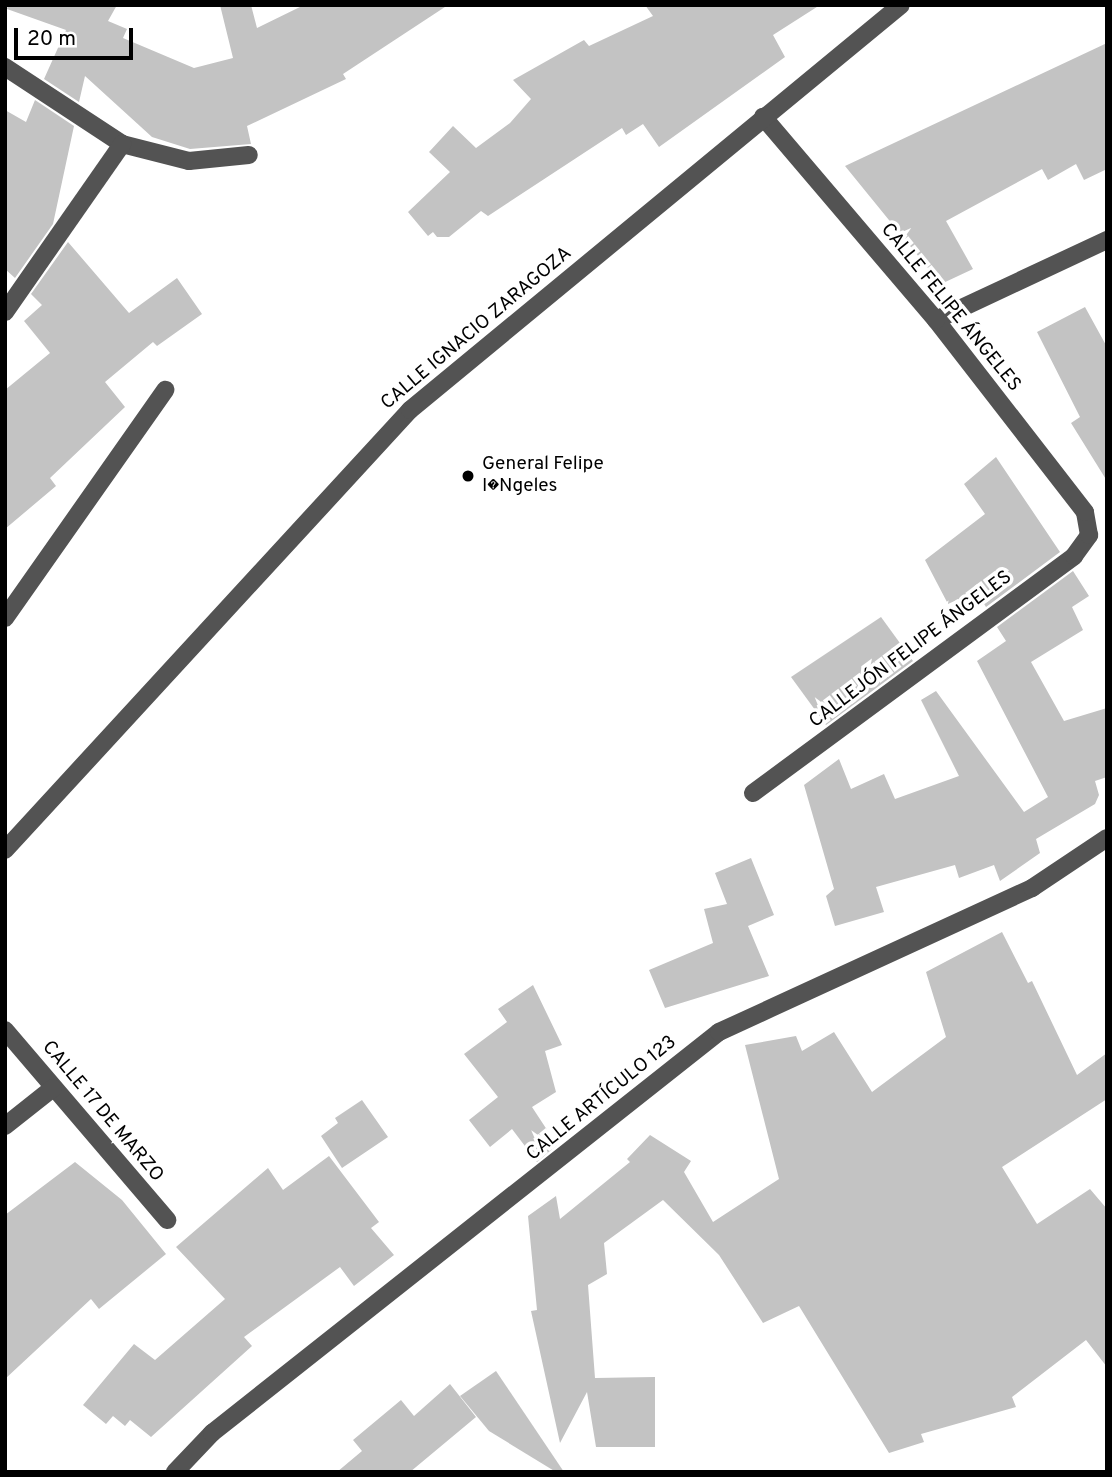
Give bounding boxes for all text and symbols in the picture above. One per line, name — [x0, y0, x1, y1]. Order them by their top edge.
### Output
scale bar — [18, 14, 136, 58]
text: 20 m — [27, 26, 76, 53]
street label: CALLE FELIPE ÁNGELES — [875, 219, 1025, 397]
street label: CALLE IGNACIO ZARAGOZA — [377, 243, 577, 415]
place label: General Felipe I�Ngeles — [482, 454, 604, 498]
marker: General Felipe I�Ngeles — [460, 468, 476, 484]
street label: CALLEJÓN FELIPE ÁNGELES — [805, 566, 1017, 734]
street label: CALLE ARTÍCULO 123 — [522, 1031, 682, 1167]
street label: CALLE 17 DE MARZO — [36, 1037, 168, 1187]

